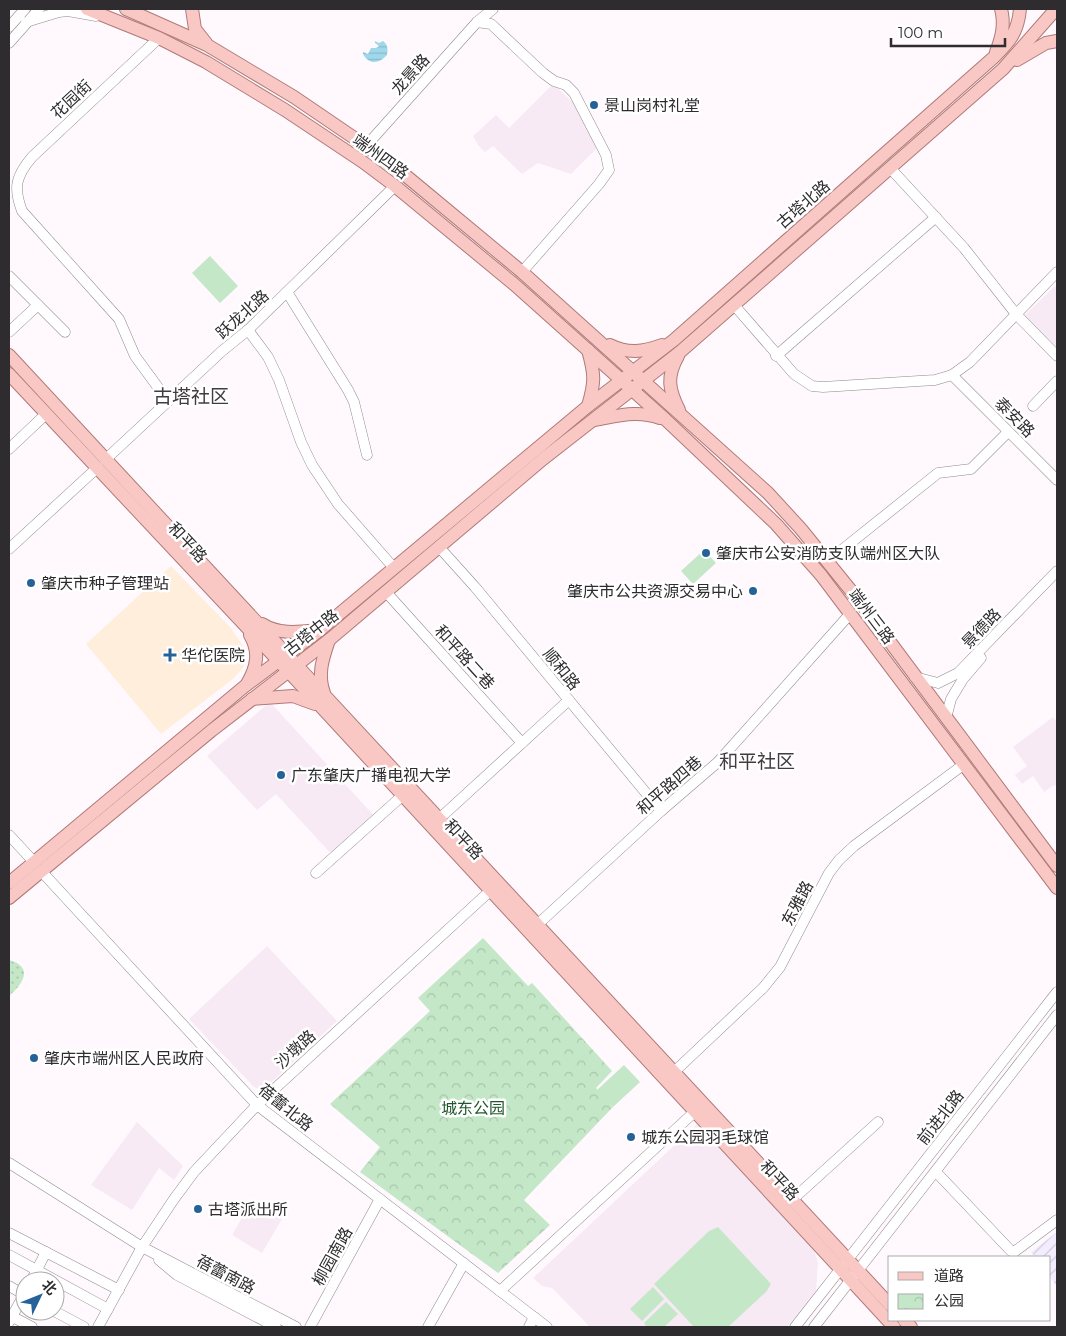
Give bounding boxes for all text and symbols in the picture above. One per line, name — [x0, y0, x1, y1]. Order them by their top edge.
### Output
scale bar — [891, 15, 1005, 47]
text: 100 m — [898, 23, 943, 42]
street label: 龙景路 — [387, 50, 433, 99]
street label: 花园街 — [47, 76, 95, 123]
place label: 景山岗村礼堂 — [604, 96, 700, 115]
marker: 景山岗村礼堂 — [588, 99, 600, 111]
street label: 端州四路 — [349, 130, 412, 183]
street label: 古塔北路 — [773, 176, 834, 233]
street label: 跃龙北路 — [212, 286, 272, 343]
district label: 古塔社区 — [153, 385, 229, 408]
street label: 泰安路 — [991, 394, 1038, 441]
street label: 和平路 — [164, 518, 211, 566]
place label: 肇庆市公安消防支队端州区大队 — [716, 544, 940, 563]
marker: 肇庆市公安消防支队端州区大队 — [700, 547, 712, 559]
place label: 肇庆市种子管理站 — [41, 574, 169, 593]
marker: 肇庆市种子管理站 — [25, 577, 37, 589]
place label: 肇庆市公共资源交易中心 — [567, 582, 743, 601]
marker: 肇庆市公共资源交易中心 — [747, 585, 759, 597]
street label: 端州三路 — [845, 585, 898, 648]
street label: 景德路 — [958, 604, 1005, 652]
street label: 古塔中路 — [280, 605, 342, 660]
street label: 和平路二巷 — [431, 621, 498, 693]
street label: 顺和路 — [539, 645, 584, 694]
place label: 华佗医院 — [181, 646, 245, 665]
marker: 华佗医院 — [163, 648, 177, 662]
district label: 和平社区 — [719, 750, 795, 773]
street label: 和平路四巷 — [633, 752, 706, 819]
place label: 广东肇庆广播电视大学 — [291, 766, 451, 785]
marker: 广东肇庆广播电视大学 — [275, 769, 287, 781]
street label: 和平路 — [440, 815, 487, 863]
street label: 东雅路 — [778, 878, 817, 929]
street label: 沙墩路 — [271, 1026, 319, 1073]
place label: 肇庆市端州区人民政府 — [44, 1049, 204, 1068]
marker: 肇庆市端州区人民政府 — [28, 1052, 40, 1064]
street label: 蓓蕾北路 — [255, 1080, 317, 1135]
street label: 前进北路 — [913, 1086, 968, 1148]
park label: 城东公园 — [441, 1099, 505, 1118]
place label: 城东公园羽毛球馆 — [641, 1128, 769, 1147]
marker: 城东公园羽毛球馆 — [625, 1131, 637, 1143]
street label: 和平路 — [756, 1156, 803, 1204]
place label: 古塔派出所 — [208, 1200, 288, 1219]
marker: 古塔派出所 — [192, 1203, 204, 1215]
street label: 柳园南路 — [309, 1224, 356, 1289]
street label: 蓓蕾南路 — [193, 1251, 258, 1298]
legend — [888, 1256, 1051, 1321]
text: 道路 — [934, 1266, 964, 1285]
north arrow — [15, 1271, 65, 1321]
text: 北 — [38, 1276, 61, 1298]
text: 公园 — [934, 1291, 964, 1310]

